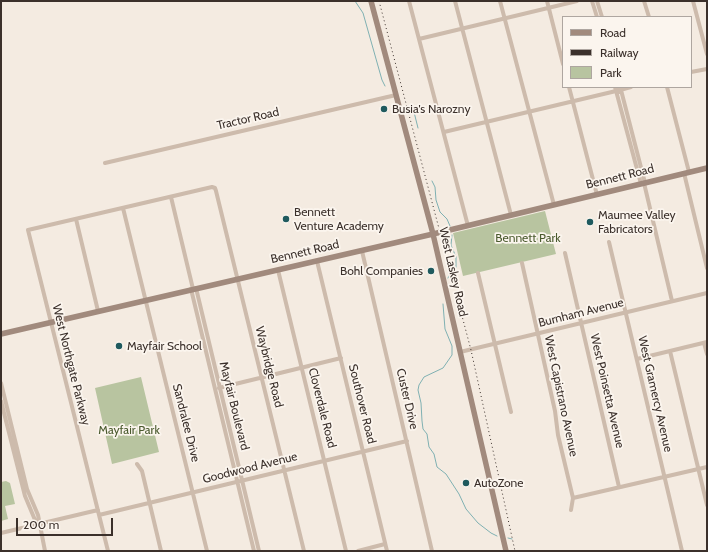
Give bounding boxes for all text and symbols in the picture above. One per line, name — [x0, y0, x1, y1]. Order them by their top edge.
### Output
legend — [562, 16, 692, 88]
text: Road — [600, 25, 626, 40]
text: Railway — [600, 45, 638, 60]
text: Park — [600, 65, 622, 80]
place label: Busia's Narozny — [392, 102, 470, 116]
marker: Busia's Narozny — [379, 104, 389, 114]
street label: Tractor Road — [216, 105, 280, 133]
street label: Bennett Road — [584, 162, 656, 192]
place label: Bennett Venture Academy — [294, 205, 384, 233]
place label: Maumee Valley Fabricators — [598, 208, 676, 236]
marker: Bennett Venture Academy — [281, 214, 291, 224]
marker: Maumee Valley Fabricators — [585, 217, 595, 227]
street label: West Laskey Road — [436, 226, 470, 318]
park label: Bennett Park — [495, 231, 561, 245]
street label: Bennett Road — [269, 237, 341, 267]
place label: Bohl Companies — [340, 264, 423, 278]
marker: Bohl Companies — [426, 266, 436, 276]
street label: Burnham Avenue — [537, 295, 625, 331]
street label: West Northgate Parkway — [49, 303, 93, 427]
street label: Waybridge Road — [252, 325, 286, 409]
street label: West Poinsetta Avenue — [587, 332, 627, 450]
street label: West Capistrano Avenue — [541, 334, 581, 458]
street label: West Gramercy Avenue — [635, 335, 675, 453]
place label: Mayfair School — [127, 339, 202, 353]
marker: Mayfair School — [114, 341, 124, 351]
street label: Mayfair Boulevard — [216, 360, 252, 452]
street label: Southover Road — [345, 363, 379, 445]
street label: Cloverdale Road — [305, 366, 339, 450]
street label: Custer Drive — [393, 367, 421, 431]
street label: Sandralee Drive — [169, 382, 203, 464]
park label: Mayfair Park — [98, 423, 160, 437]
street label: Goodwood Avenue — [201, 449, 299, 487]
place label: AutoZone — [474, 476, 523, 490]
marker: AutoZone — [461, 478, 471, 488]
scale bar — [18, 510, 115, 536]
text: 200 m — [23, 517, 59, 532]

